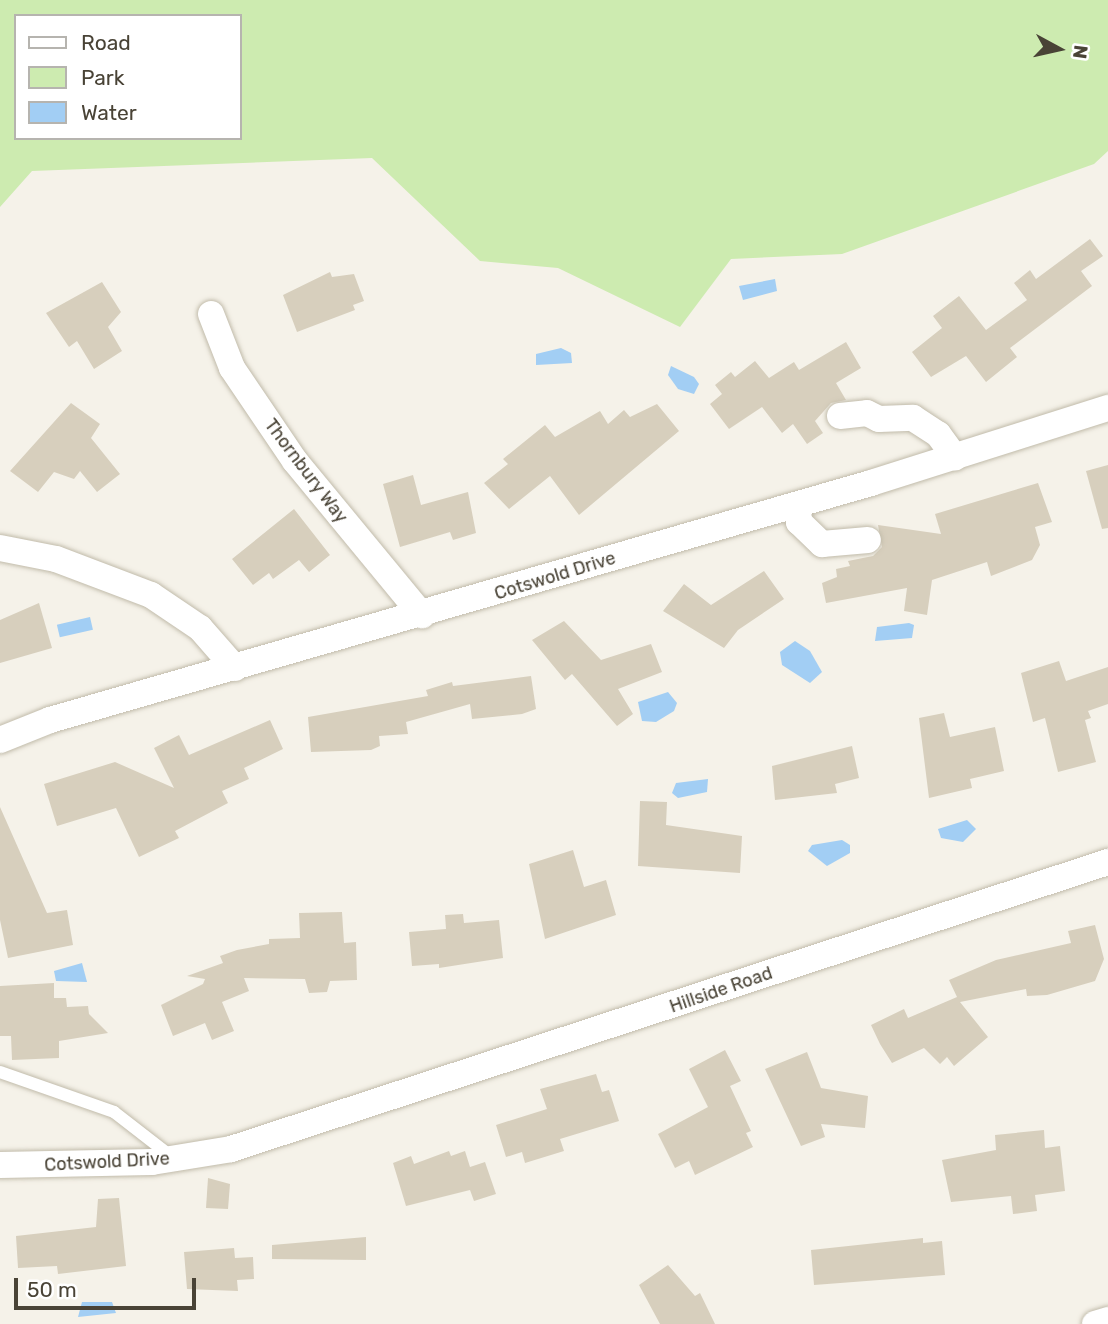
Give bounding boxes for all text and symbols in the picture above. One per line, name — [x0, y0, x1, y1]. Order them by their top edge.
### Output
legend — [14, 14, 242, 140]
north arrow — [1024, 14, 1094, 84]
text: Road — [81, 30, 131, 55]
text: N — [1068, 44, 1093, 60]
text: Park — [81, 65, 125, 90]
text: Water — [81, 100, 137, 125]
street label: Thornbury Way — [260, 414, 352, 528]
street label: Cotswold Drive — [492, 547, 618, 605]
street label: Hillside Road — [667, 962, 775, 1018]
street label: Cotswold Drive — [44, 1148, 170, 1176]
scale bar — [18, 1264, 200, 1308]
text: 50 m — [27, 1277, 77, 1302]

